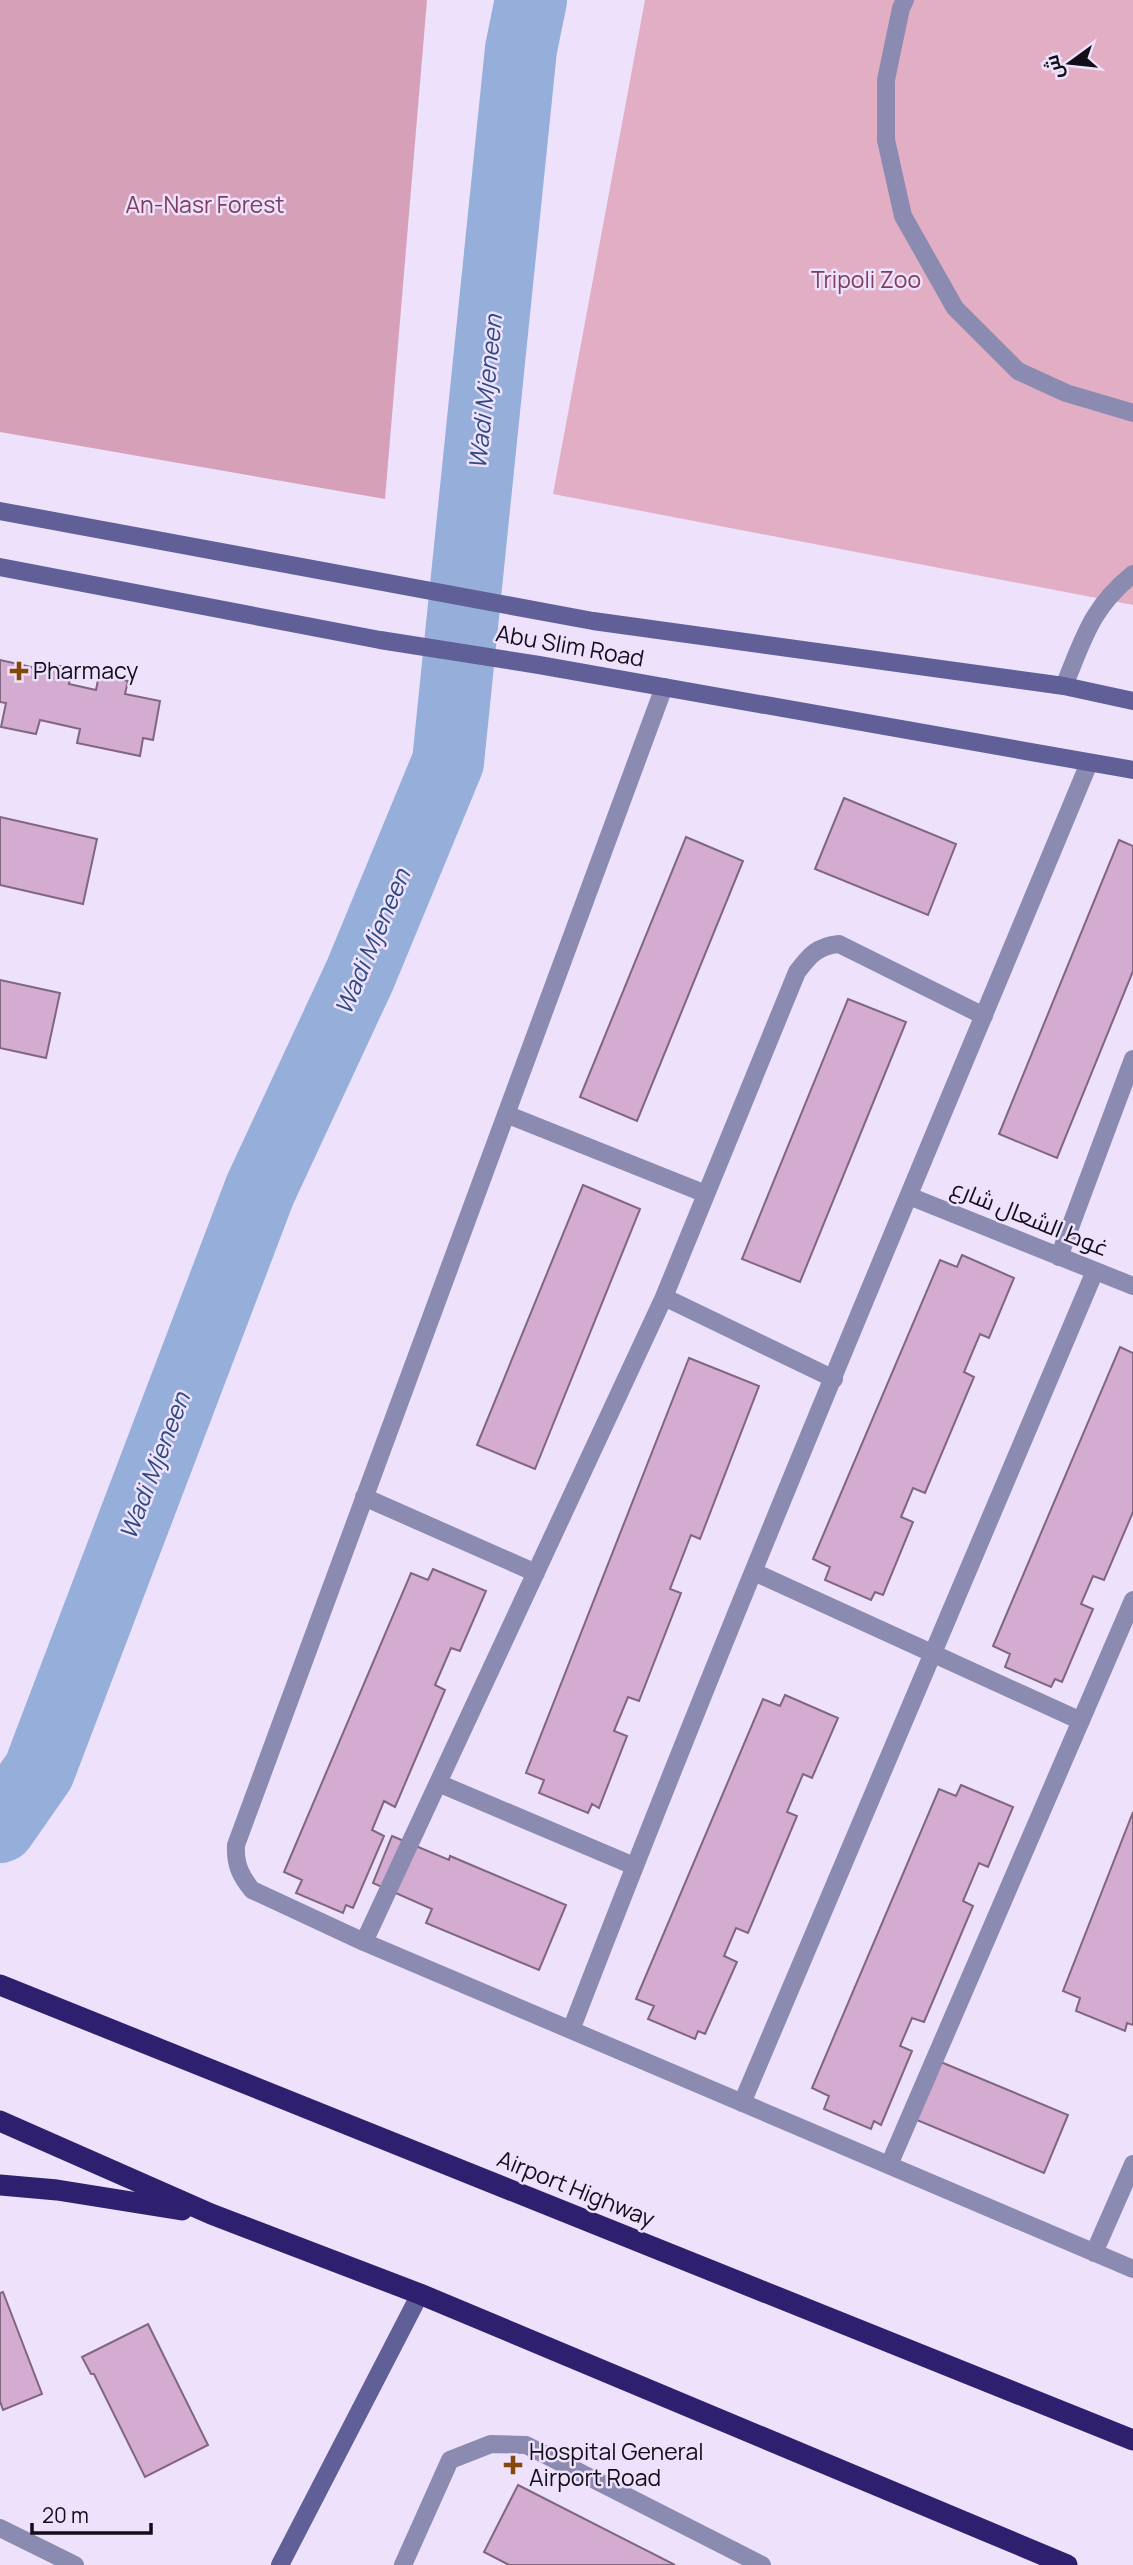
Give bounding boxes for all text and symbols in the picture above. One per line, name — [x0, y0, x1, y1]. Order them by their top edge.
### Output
north arrow — [1035, 28, 1105, 98]
text: ش — [1038, 52, 1069, 83]
park label: An-Nasr Forest — [125, 188, 285, 220]
park label: Tripoli Zoo — [811, 263, 921, 295]
water label: Wadi Mjeneen — [460, 312, 509, 471]
street label: Abu Slim Road — [494, 616, 647, 674]
place label: Pharmacy — [33, 654, 138, 686]
marker: Pharmacy — [11, 663, 27, 679]
water label: Wadi Mjeneen — [326, 863, 417, 1019]
street label: غوط الشعال شارع — [946, 1171, 1114, 1264]
water label: Wadi Mjeneen — [110, 1386, 197, 1544]
street label: Airport Highway — [493, 2142, 660, 2234]
place label: Hospital General Airport Road — [529, 2435, 704, 2493]
marker: Hospital General Airport Road — [503, 2455, 523, 2475]
scale bar — [32, 2492, 150, 2536]
text: 20 m — [42, 2501, 89, 2529]

